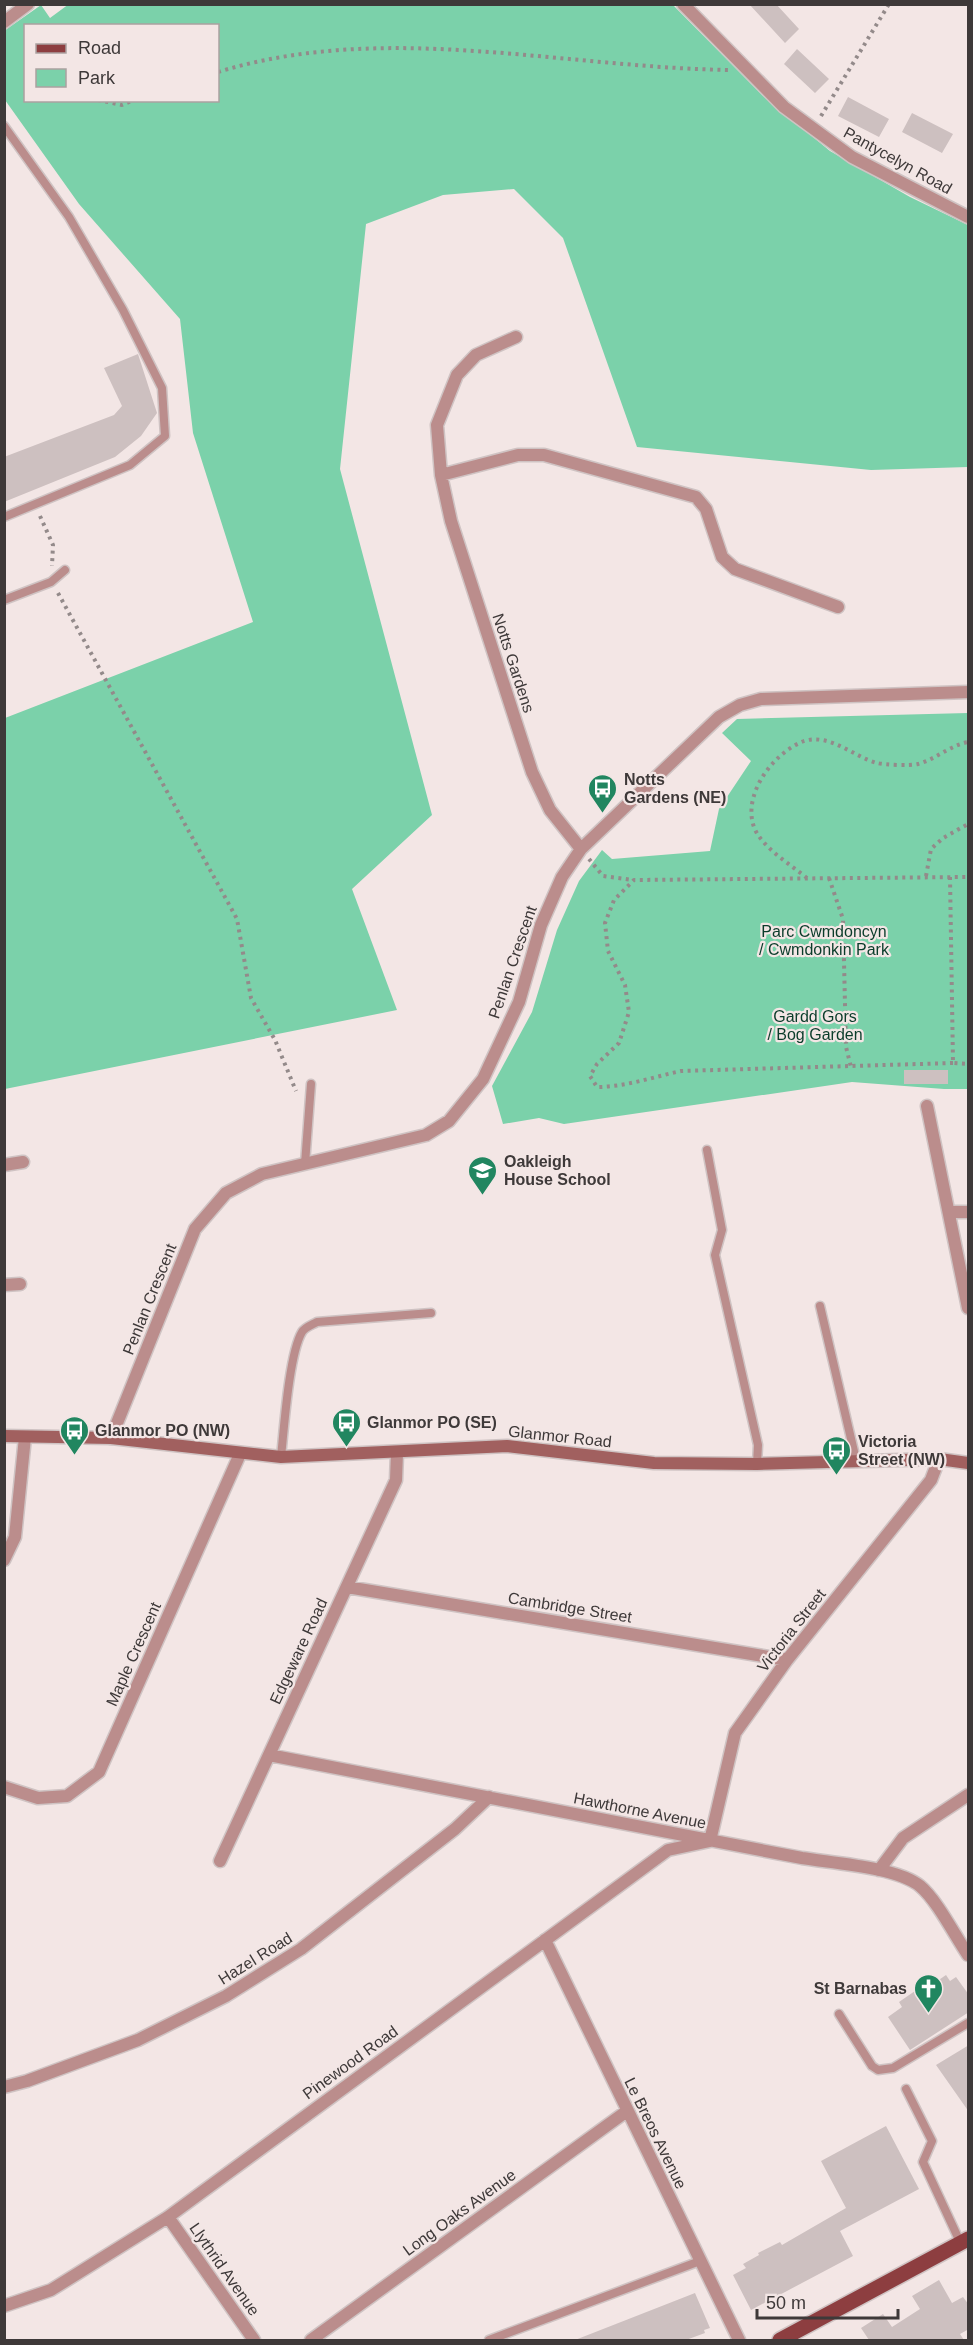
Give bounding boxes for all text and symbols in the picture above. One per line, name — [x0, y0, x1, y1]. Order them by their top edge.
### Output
legend — [24, 24, 219, 102]
text: Road — [78, 38, 121, 58]
text: Park — [78, 68, 116, 88]
street label: Pantycelyn Road — [841, 124, 955, 197]
street label: Notts Gardens — [490, 611, 538, 715]
place label: Notts Gardens (NE) — [624, 771, 726, 806]
bus stop icon: Notts Gardens (NE) — [587, 772, 619, 814]
street label: Penlan Crescent — [485, 903, 540, 1021]
park label: Parc Cwmdoncyn / Cwmdonkin Park — [759, 923, 890, 958]
park label: Gardd Gors / Bog Garden — [767, 1008, 863, 1043]
place label: Oakleigh House School — [504, 1153, 611, 1188]
school or university icon: Oakleigh House School — [467, 1154, 499, 1196]
street label: Penlan Crescent — [119, 1241, 180, 1357]
bus stop icon: Glanmor PO (SE) — [330, 1406, 362, 1448]
bus stop icon: Glanmor PO (NW) — [58, 1414, 90, 1456]
place label: Glanmor PO (SE) — [367, 1414, 497, 1431]
place label: Glanmor PO (NW) — [95, 1422, 230, 1439]
street label: Glanmor Road — [507, 1423, 613, 1450]
place label: Victoria Street (NW) — [858, 1433, 945, 1468]
bus stop icon: Victoria Street (NW) — [821, 1434, 853, 1476]
street label: Victoria Street — [754, 1585, 829, 1675]
street label: Cambridge Street — [507, 1589, 634, 1626]
street label: Edgeware Road — [267, 1596, 330, 1707]
street label: Maple Crescent — [103, 1599, 164, 1709]
street label: Hawthorne Avenue — [572, 1789, 708, 1832]
street label: Hazel Road — [215, 1929, 295, 1988]
church icon: St Barnabas — [912, 1972, 944, 2014]
place label: St Barnabas — [814, 1980, 907, 1997]
street label: Pinewood Road — [300, 2022, 401, 2102]
street label: Le Breos Avenue — [621, 2075, 690, 2192]
street label: Long Oaks Avenue — [400, 2166, 519, 2259]
street label: Llythrid Avenue — [186, 2220, 263, 2319]
scale bar — [757, 2282, 898, 2320]
text: 50 m — [766, 2293, 806, 2313]

